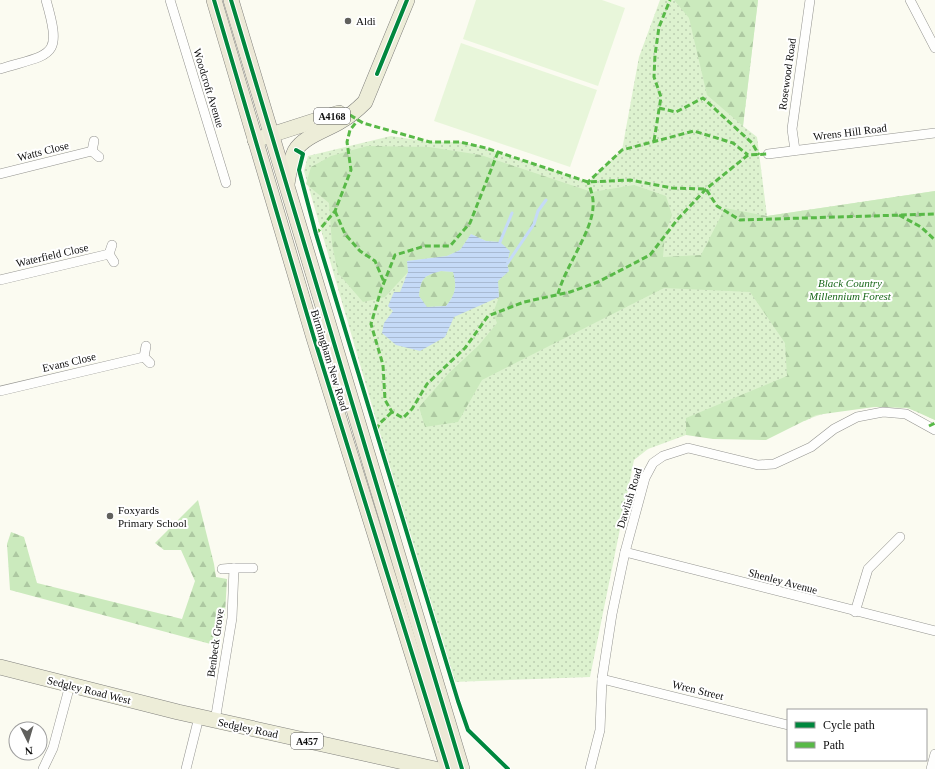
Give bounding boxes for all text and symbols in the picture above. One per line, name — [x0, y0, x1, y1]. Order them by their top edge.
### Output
place label: Aldi — [356, 15, 376, 27]
marker: Aldi — [343, 16, 353, 26]
street label: Rosewood Road — [776, 37, 798, 111]
street label: Woodcroft Avenue — [191, 47, 227, 129]
road number: A4168 — [314, 108, 350, 124]
street label: Wrens Hill Road — [812, 121, 888, 142]
street label: Watts Close — [16, 139, 70, 163]
street label: Waterfield Close — [15, 241, 89, 269]
park label: Black Country Millennium Forest — [808, 277, 892, 302]
street label: Birmingham New Road — [309, 308, 351, 412]
street label: Evans Close — [41, 350, 97, 374]
street label: Dawlish Road — [614, 466, 644, 530]
place label: Foxyards Primary School — [118, 504, 187, 529]
marker: Foxyards Primary School — [105, 511, 115, 521]
street label: Shenley Avenue — [747, 566, 819, 596]
street label: Benbeck Grove — [204, 608, 226, 678]
street label: Sedgley Road West — [46, 674, 132, 706]
street label: Wren Street — [671, 678, 725, 702]
legend — [787, 709, 927, 761]
street label: Sedgley Road — [217, 716, 280, 740]
text: Cycle path — [823, 718, 875, 732]
north arrow — [8, 721, 48, 761]
road number: A457 — [291, 733, 323, 749]
text: Path — [823, 738, 844, 752]
text: N — [24, 745, 33, 757]

